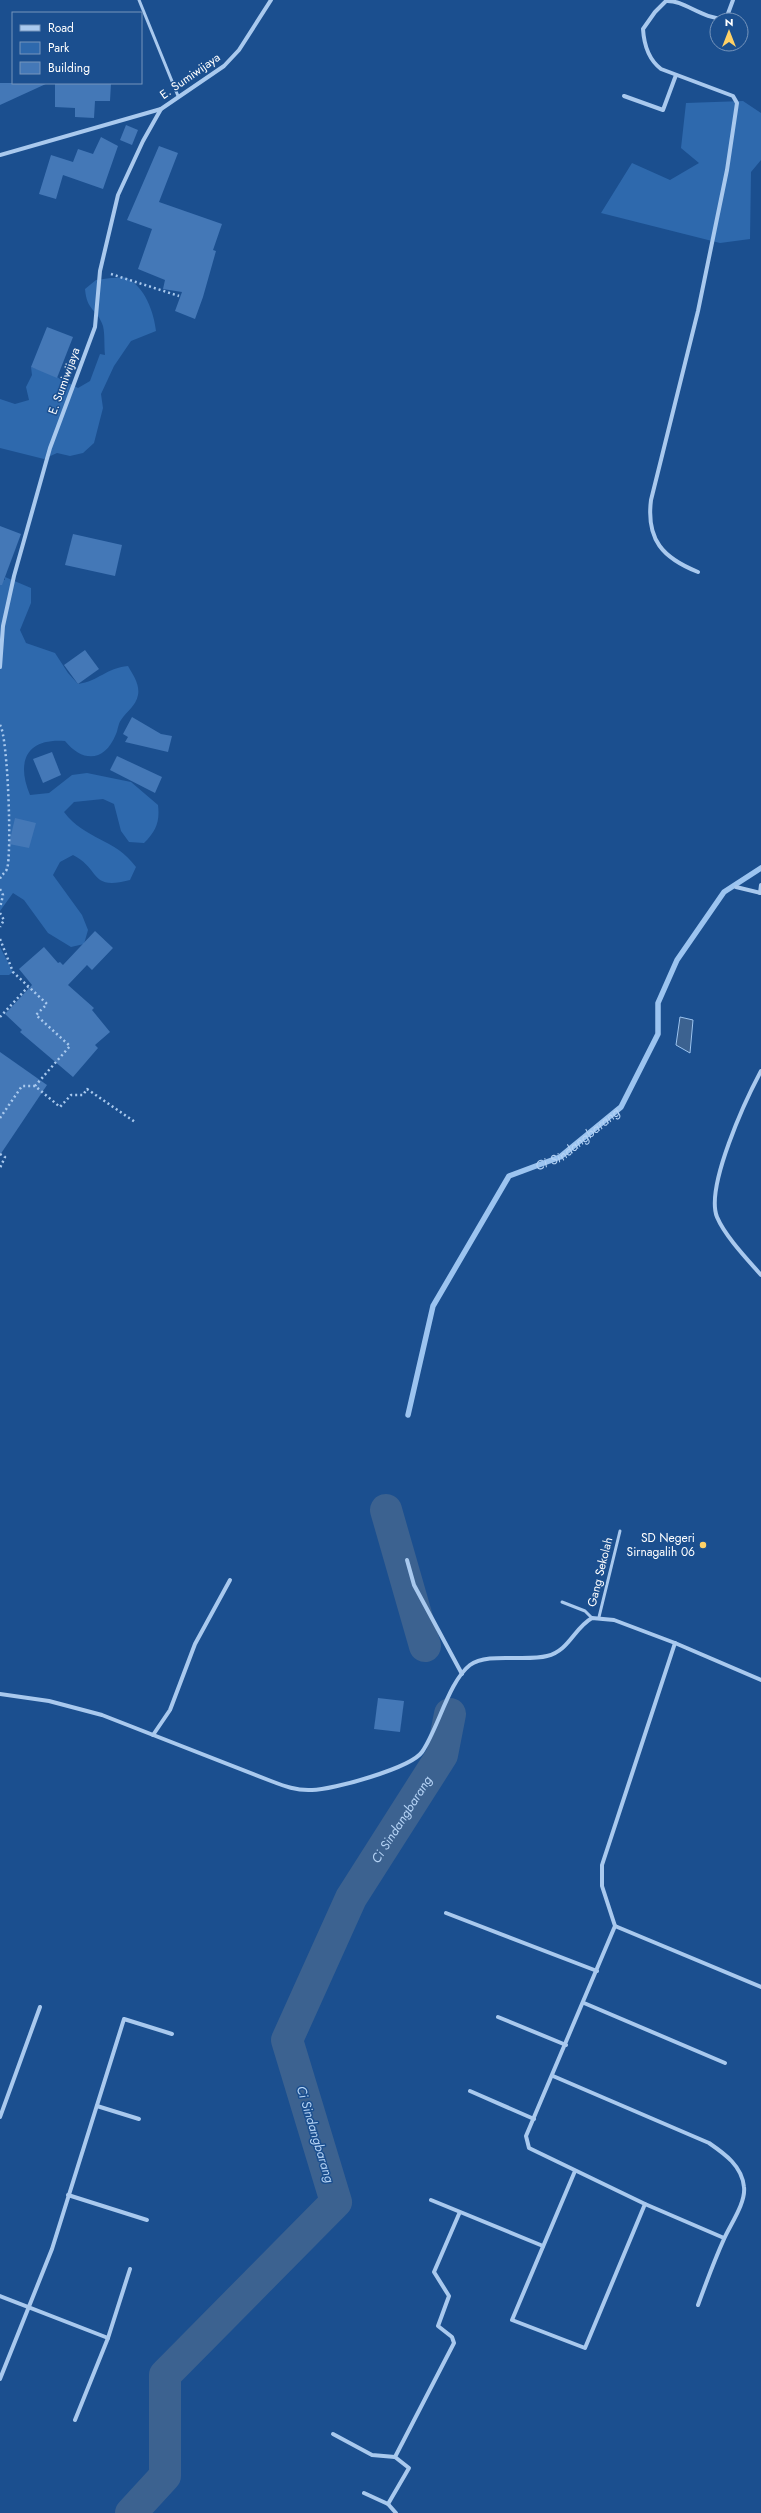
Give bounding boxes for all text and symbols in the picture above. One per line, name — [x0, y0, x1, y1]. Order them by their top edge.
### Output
legend — [12, 12, 142, 84]
north arrow — [709, 12, 749, 52]
text: N — [725, 14, 733, 30]
text: Road — [48, 19, 74, 37]
text: Park — [48, 39, 70, 57]
street label: E. Sumiwijaya — [156, 48, 224, 104]
text: Building — [48, 59, 90, 77]
street label: E. Sumiwijaya — [44, 345, 85, 417]
water label: Ci Sindangbarang — [532, 1103, 624, 1176]
place label: SD Negeri Sirnagalih 06 — [627, 1529, 695, 1561]
street label: Gang Sekolah — [583, 1535, 617, 1609]
marker: SD Negeri Sirnagalih 06 — [698, 1540, 708, 1550]
water label: Ci Sindangbarang — [367, 1772, 437, 1867]
water label: Ci Sindangbarang — [292, 2083, 339, 2185]

